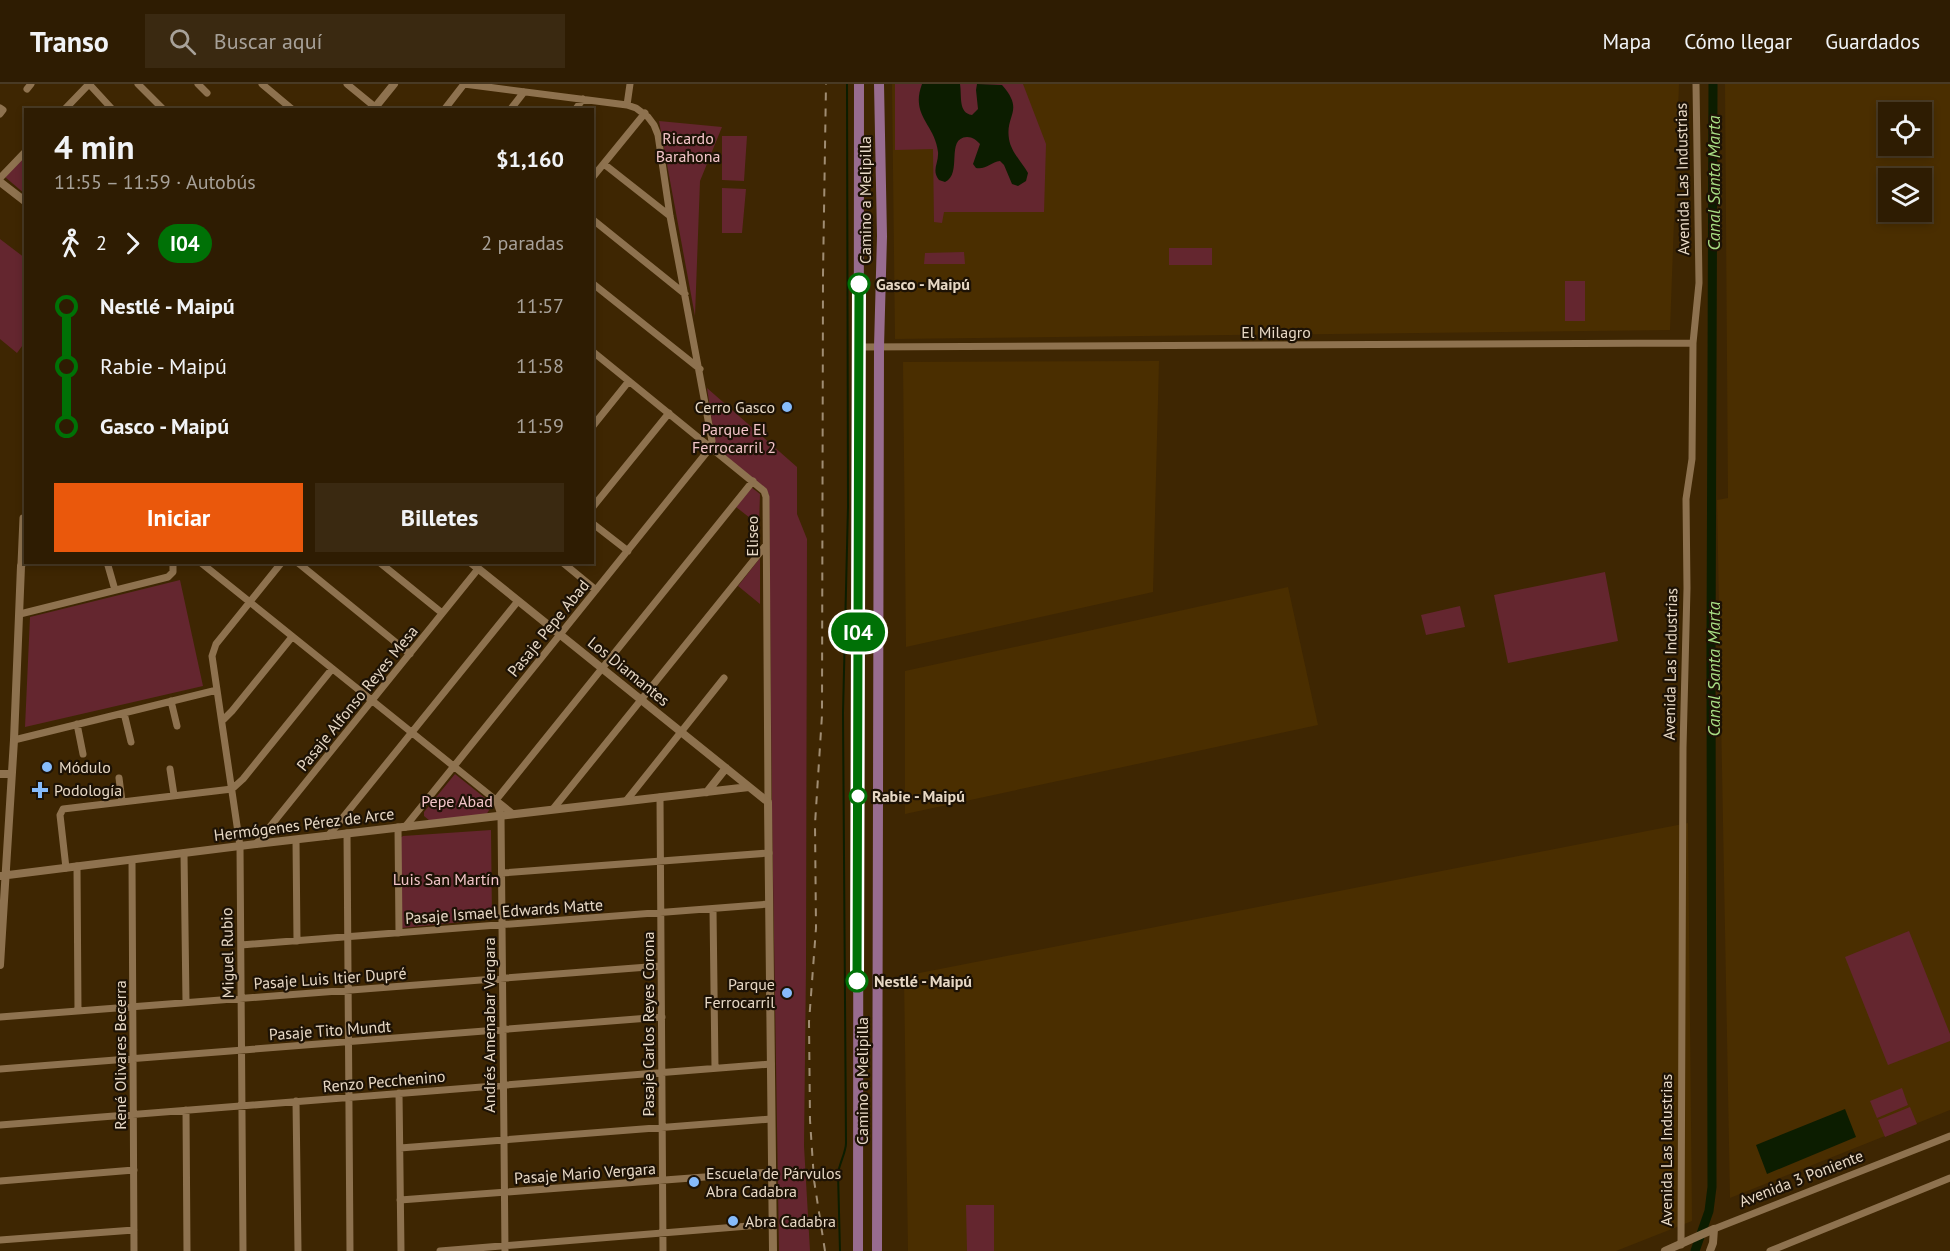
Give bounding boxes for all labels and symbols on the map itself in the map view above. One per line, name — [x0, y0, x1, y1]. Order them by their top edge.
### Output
street label: Avenida Las Industrias — [1671, 102, 1693, 255]
water label: Canal Santa Marta — [1702, 115, 1725, 250]
park label: Ricardo Barahona — [656, 128, 720, 166]
street label: Camino a Melipilla — [855, 136, 875, 264]
marker: Gasco - Maipú — [848, 273, 870, 295]
place label: Gasco - Maipú — [876, 274, 970, 294]
street label: El Milagro — [1241, 322, 1311, 342]
place label: Cerro Gasco — [695, 397, 775, 417]
marker: Cerro Gasco — [780, 400, 794, 414]
park label: Parque El Ferrocarril 2 — [692, 419, 776, 457]
street label: Eliseo — [742, 516, 762, 556]
street label: Pasaje Pepe Abad — [503, 575, 593, 681]
street label: Avenida Las Industrias — [1659, 587, 1681, 740]
water label: Canal Santa Marta — [1702, 601, 1725, 736]
line badge: I04 — [824, 612, 892, 652]
street label: Pasaje Alfonso Reyes Mesa — [292, 621, 422, 775]
street label: Los Diamantes — [584, 632, 674, 710]
place label: Módulo — [59, 757, 111, 777]
marker: Módulo — [40, 760, 54, 774]
place label: Podología — [54, 780, 122, 800]
marker: Podología — [31, 781, 49, 799]
place label: Rabie - Maipú — [872, 786, 965, 806]
marker: Rabie - Maipú — [849, 787, 867, 805]
park label: Pepe Abad — [421, 791, 493, 811]
street label: Hermógenes Pérez de Arce — [213, 803, 395, 845]
park label: Luis San Martín — [393, 869, 499, 889]
street label: Pasaje Ismael Edwards Matte — [404, 894, 604, 928]
street label: Miguel Rubio — [216, 907, 238, 999]
street label: Pasaje Carlos Reyes Corona — [638, 932, 658, 1116]
street label: Andrés Amenabar Vergara — [479, 937, 499, 1113]
street label: Pasaje Luis Itier Dupré — [253, 963, 407, 993]
marker: Nestlé - Maipú — [846, 970, 868, 992]
place label: Nestlé - Maipú — [874, 971, 972, 991]
place label: Parque Ferrocarril — [704, 974, 775, 1012]
street label: René Olivares Becerra — [110, 980, 130, 1130]
marker: Parque Ferrocarril — [780, 986, 794, 1000]
street label: Pasaje Tito Mundt — [268, 1016, 392, 1044]
street label: Camino a Melipilla — [852, 1017, 872, 1145]
street label: Renzo Pecchenino — [322, 1066, 446, 1096]
street label: Avenida Las Industrias — [1656, 1074, 1676, 1226]
street label: Avenida 3 Poniente — [1736, 1145, 1866, 1211]
street label: Pasaje Mario Vergara — [513, 1158, 657, 1188]
place label: Escuela de Párvulos Abra Cadabra — [706, 1163, 842, 1201]
marker: Escuela de Párvulos Abra Cadabra — [687, 1175, 701, 1189]
place label: Abra Cadabra — [745, 1211, 836, 1231]
marker: Abra Cadabra — [726, 1214, 740, 1228]

